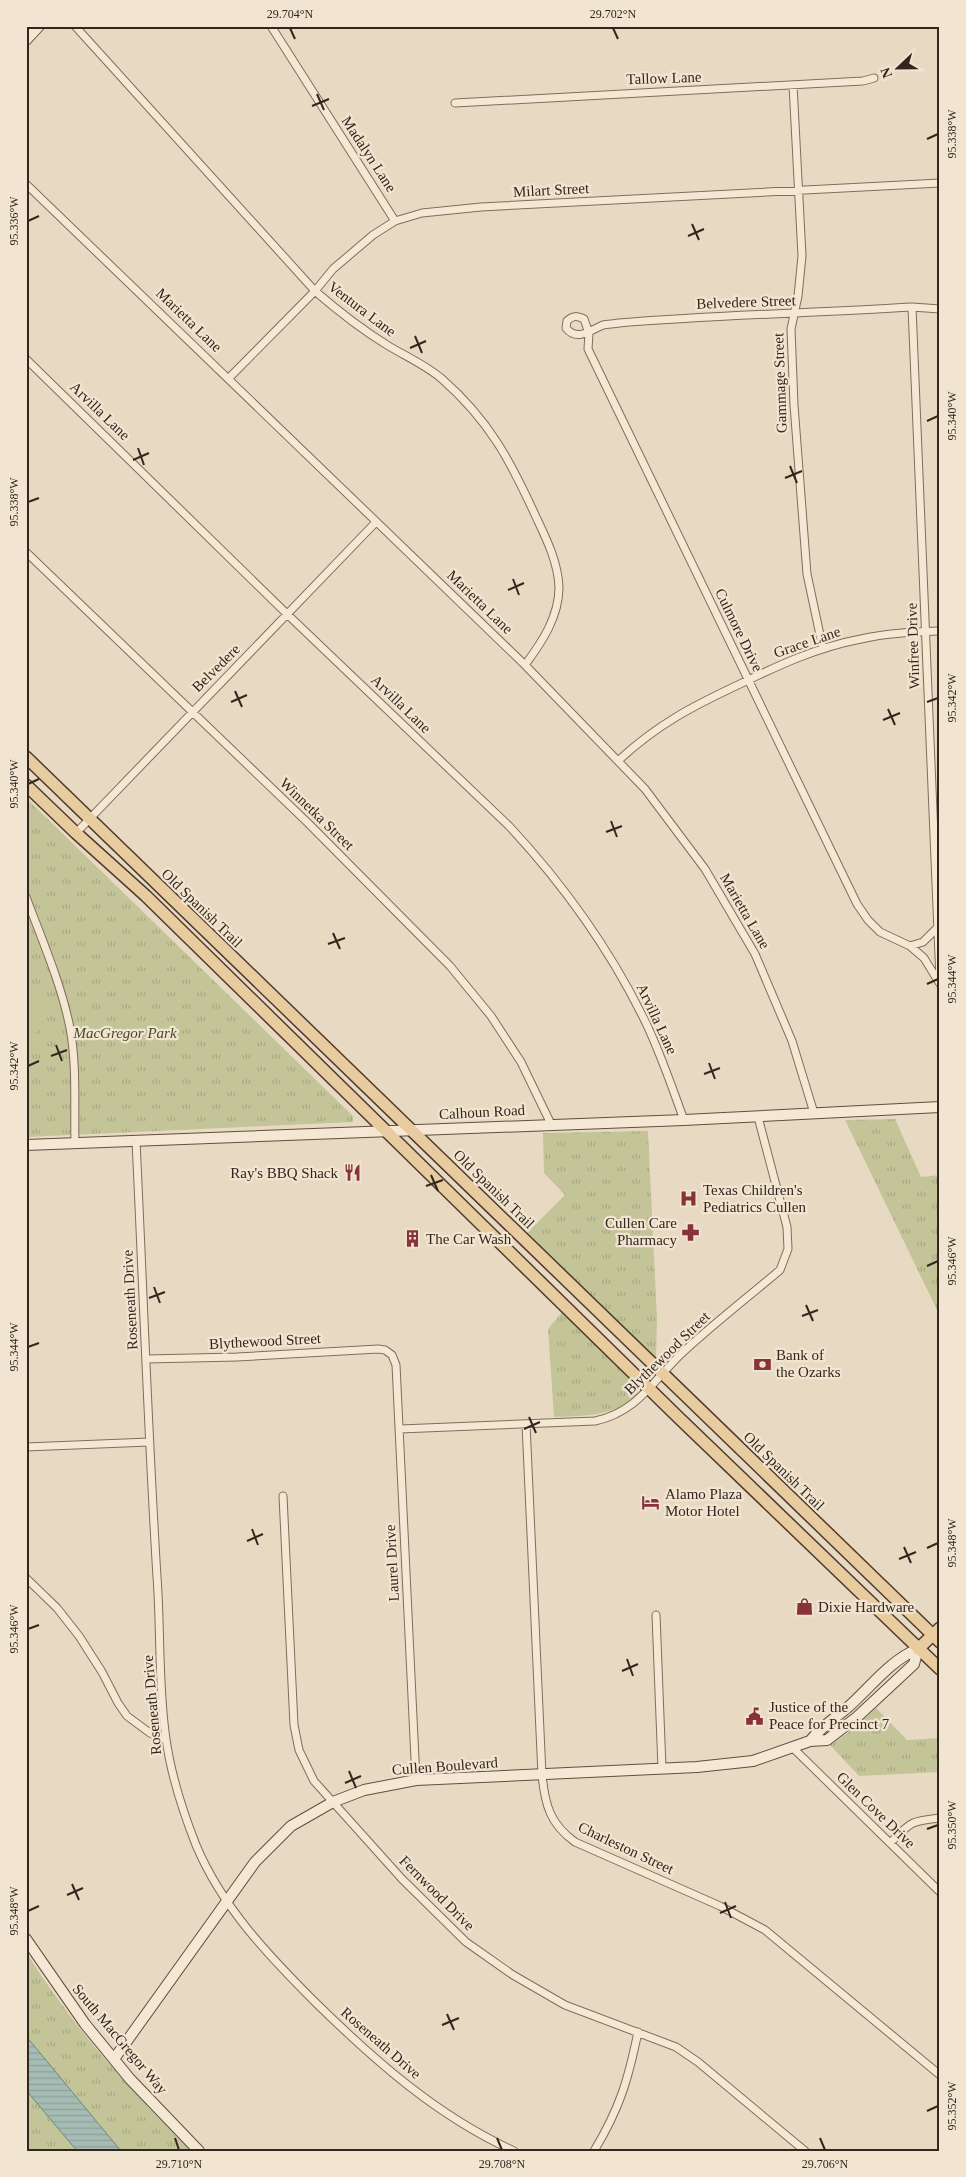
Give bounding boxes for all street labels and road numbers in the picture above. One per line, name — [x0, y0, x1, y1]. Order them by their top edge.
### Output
street label: Tallow Lane — [626, 69, 702, 87]
street label: Madalyn Lane — [339, 113, 400, 195]
street label: Milart Street — [513, 180, 590, 200]
street label: Ventura Lane — [325, 278, 399, 340]
street label: Marietta Lane — [153, 285, 225, 355]
street label: Belvedere Street — [696, 292, 797, 312]
street label: Gammage Street — [770, 332, 790, 433]
street label: Arvilla Lane — [67, 379, 133, 443]
street label: Marietta Lane — [444, 567, 516, 637]
street label: Culmore Drive — [712, 586, 766, 674]
street label: Winfree Drive — [903, 602, 923, 689]
street label: Grace Lane — [772, 623, 843, 661]
street label: Belvedere — [189, 641, 243, 695]
street label: Arvilla Lane — [368, 672, 434, 736]
street label: Winnetka Street — [277, 775, 358, 854]
street label: Old Spanish Trail — [158, 865, 246, 951]
street label: Marietta Lane — [717, 870, 773, 952]
street label: Arvilla Lane — [634, 981, 680, 1057]
street label: Calhoun Road — [439, 1102, 526, 1122]
street label: Old Spanish Trail — [450, 1146, 538, 1232]
street label: Roseneath Drive — [119, 1249, 141, 1351]
street label: Blythewood Street — [621, 1308, 713, 1398]
street label: Blythewood Street — [209, 1330, 322, 1352]
street label: Old Spanish Trail — [740, 1428, 828, 1514]
street label: Laurel Drive — [382, 1524, 402, 1602]
street label: Roseneath Drive — [140, 1654, 164, 1756]
street label: Cullen Boulevard — [391, 1754, 499, 1778]
street label: Glen Cove Drive — [834, 1769, 919, 1852]
street label: Charleston Street — [576, 1819, 677, 1878]
street label: Fernwood Drive — [396, 1852, 478, 1934]
street label: South MacGregor Way — [69, 1981, 171, 2098]
street label: Roseneath Drive — [338, 2004, 424, 2082]

